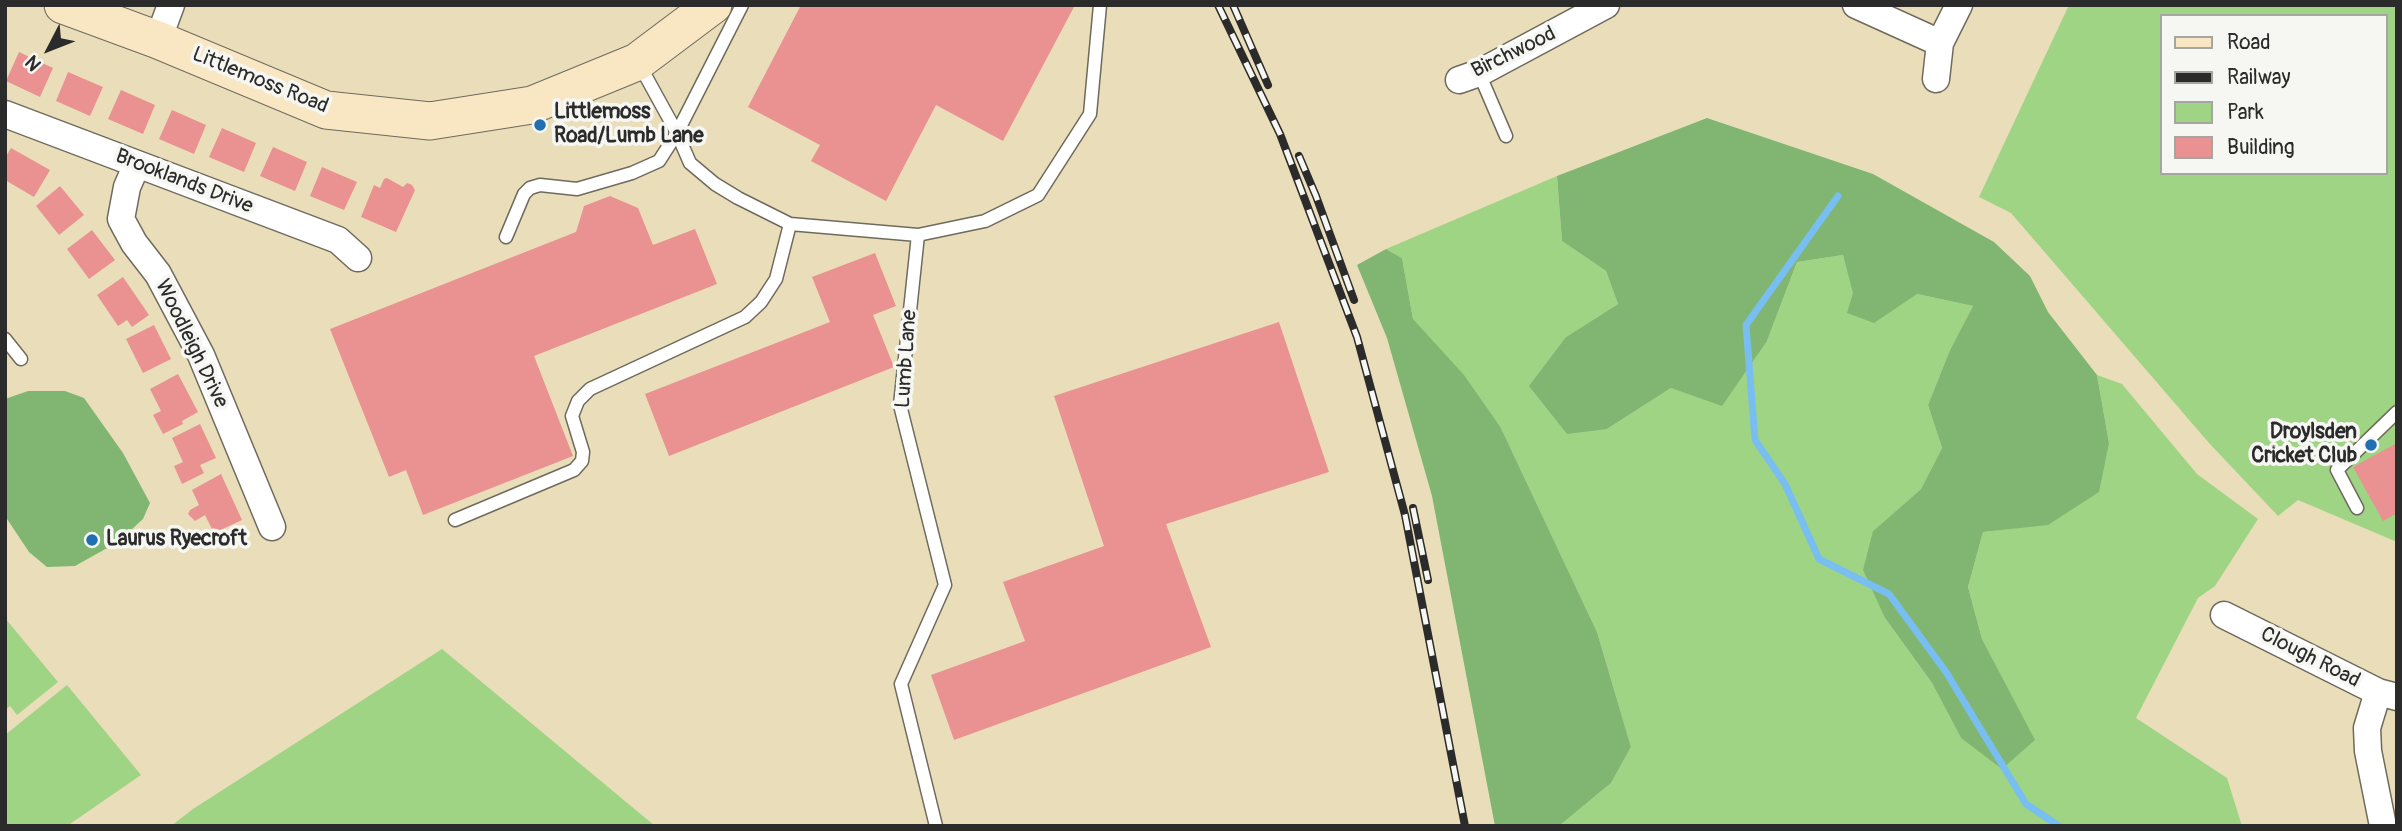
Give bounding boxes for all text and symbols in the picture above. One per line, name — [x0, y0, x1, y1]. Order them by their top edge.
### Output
north arrow — [14, 14, 84, 84]
legend — [2160, 14, 2388, 175]
street label: Birchwood — [1468, 22, 1560, 84]
text: Road — [2227, 29, 2271, 56]
street label: Littlemoss Road — [188, 42, 332, 120]
text: N — [20, 50, 47, 76]
text: Railway — [2227, 64, 2291, 91]
text: Park — [2227, 99, 2264, 126]
place label: Littlemoss Road/Lumb Lane — [554, 100, 704, 150]
marker: Littlemoss Road/Lumb Lane — [532, 117, 548, 133]
text: Building — [2227, 134, 2294, 161]
street label: Brooklands Drive — [112, 144, 256, 220]
street label: Woodleigh Drive — [149, 276, 233, 412]
street label: Lumb Lane — [891, 309, 923, 409]
place label: Droylsden Cricket Club — [2251, 420, 2357, 470]
marker: Droylsden Cricket Club — [2363, 437, 2379, 453]
place label: Laurus Ryecroft — [106, 527, 247, 553]
marker: Laurus Ryecroft — [84, 532, 100, 548]
street label: Clough Road — [2256, 622, 2364, 694]

